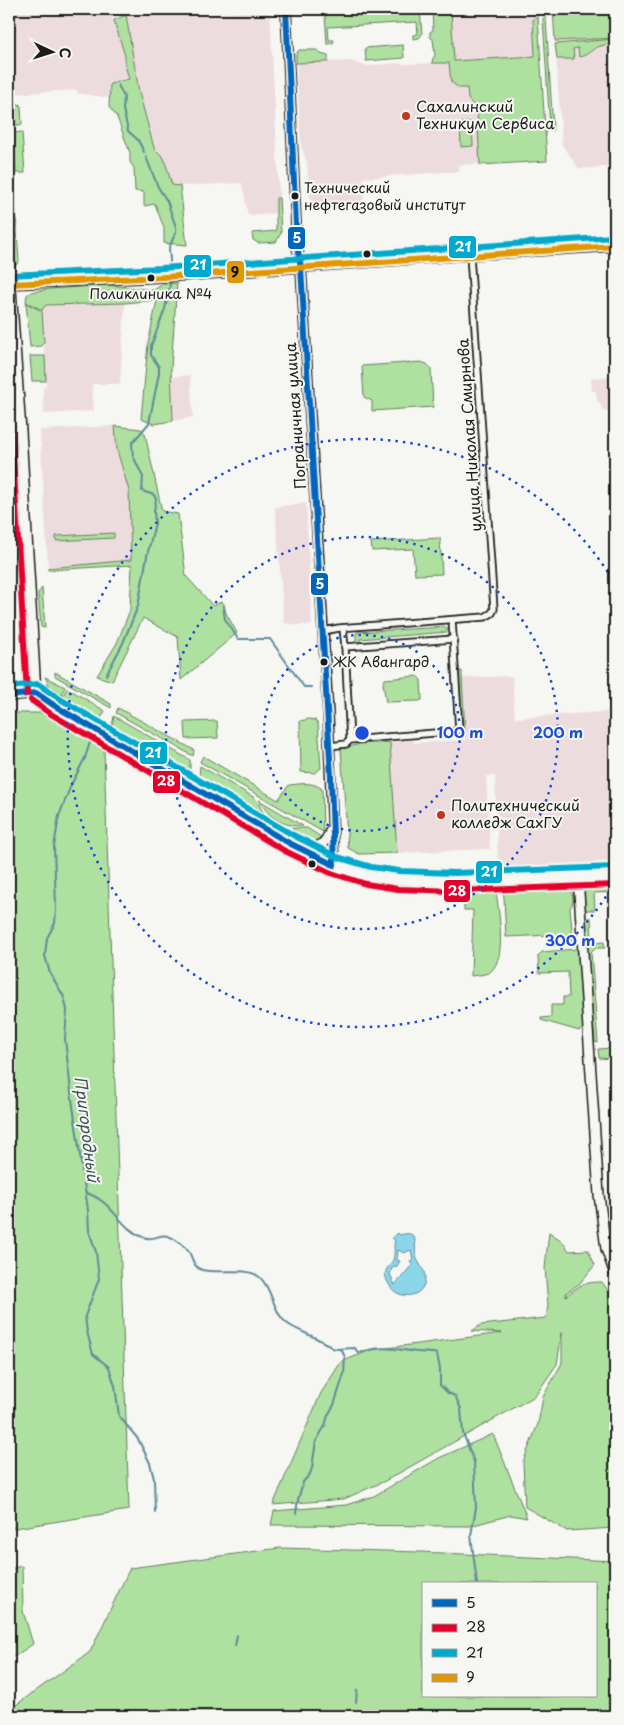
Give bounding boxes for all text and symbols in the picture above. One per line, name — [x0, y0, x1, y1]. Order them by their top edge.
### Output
north arrow — [28, 28, 78, 78]
text: С — [55, 47, 76, 59]
place label: Сахалинский Техникум Сервиса — [416, 94, 555, 134]
marker: Сахалинский Техникум Сервиса — [400, 110, 412, 122]
place label: Технический нефтегазовый институт — [304, 177, 466, 215]
marker: Технический нефтегазовый институт — [290, 191, 300, 201]
line badge: 5 — [287, 226, 306, 250]
text: 5 — [293, 227, 302, 248]
line badge: 21 — [448, 235, 477, 259]
text: 21 — [455, 236, 472, 257]
unlabelled marker — [362, 249, 372, 259]
line badge: 21 — [183, 254, 212, 278]
text: 21 — [190, 254, 207, 275]
line badge: 9 — [226, 260, 245, 284]
text: 9 — [231, 261, 239, 282]
marker: Поликлиника №4 — [146, 273, 156, 283]
place label: Поликлиника №4 — [90, 283, 212, 304]
street label: улица Николая Смирнова — [450, 337, 487, 532]
street label: Пограничная улица — [278, 342, 311, 490]
line badge: 5 — [310, 572, 329, 596]
text: 5 — [316, 573, 325, 594]
place label: ЖК Авангард — [333, 651, 429, 672]
marker: ЖК Авангард — [319, 657, 329, 667]
text: 100 m — [437, 720, 483, 743]
text: 200 m — [533, 720, 583, 743]
centre of rings — [353, 724, 371, 742]
line badge: 21 — [139, 741, 168, 765]
text: 21 — [145, 742, 162, 763]
line badge: 28 — [152, 770, 181, 794]
text: 28 — [157, 770, 176, 791]
place label: Политехнический колледж СахГУ — [451, 793, 580, 833]
marker: Политехнический колледж СахГУ — [435, 809, 447, 821]
unlabelled marker — [307, 859, 317, 869]
line badge: 21 — [475, 860, 503, 884]
text: 21 — [481, 861, 498, 882]
line badge: 28 — [443, 879, 471, 903]
text: 28 — [448, 880, 467, 901]
text: 300 m — [545, 928, 595, 951]
water label: Пригородный — [70, 1075, 107, 1185]
legend — [422, 1582, 596, 1698]
text: 5 — [466, 1590, 476, 1613]
text: 28 — [466, 1614, 486, 1637]
text: 21 — [466, 1640, 483, 1663]
text: 9 — [466, 1664, 475, 1687]

